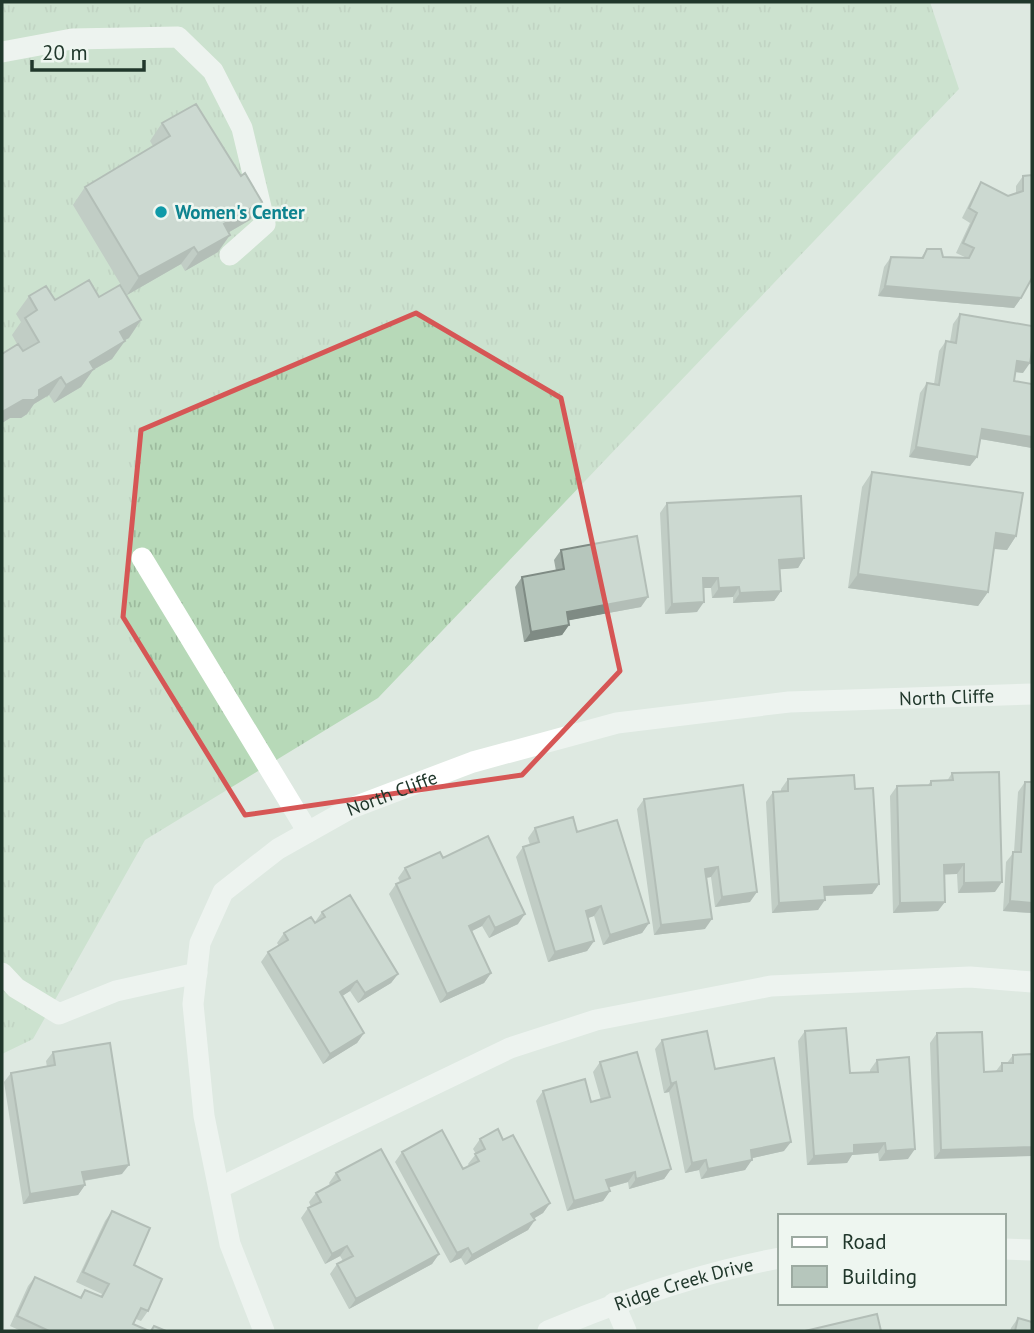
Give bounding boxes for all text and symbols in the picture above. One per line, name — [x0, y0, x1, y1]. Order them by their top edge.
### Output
scale bar — [32, 28, 144, 72]
text: 20 m — [42, 39, 88, 66]
place label: Women's Center — [175, 200, 305, 224]
marker: Women's Center — [153, 204, 169, 220]
street label: North Cliffe — [899, 683, 995, 710]
street label: North Cliffe — [343, 765, 441, 821]
legend — [778, 1214, 1006, 1305]
text: Road — [842, 1228, 886, 1255]
street label: Ridge Creek Drive — [611, 1252, 755, 1316]
text: Building — [842, 1263, 917, 1290]

